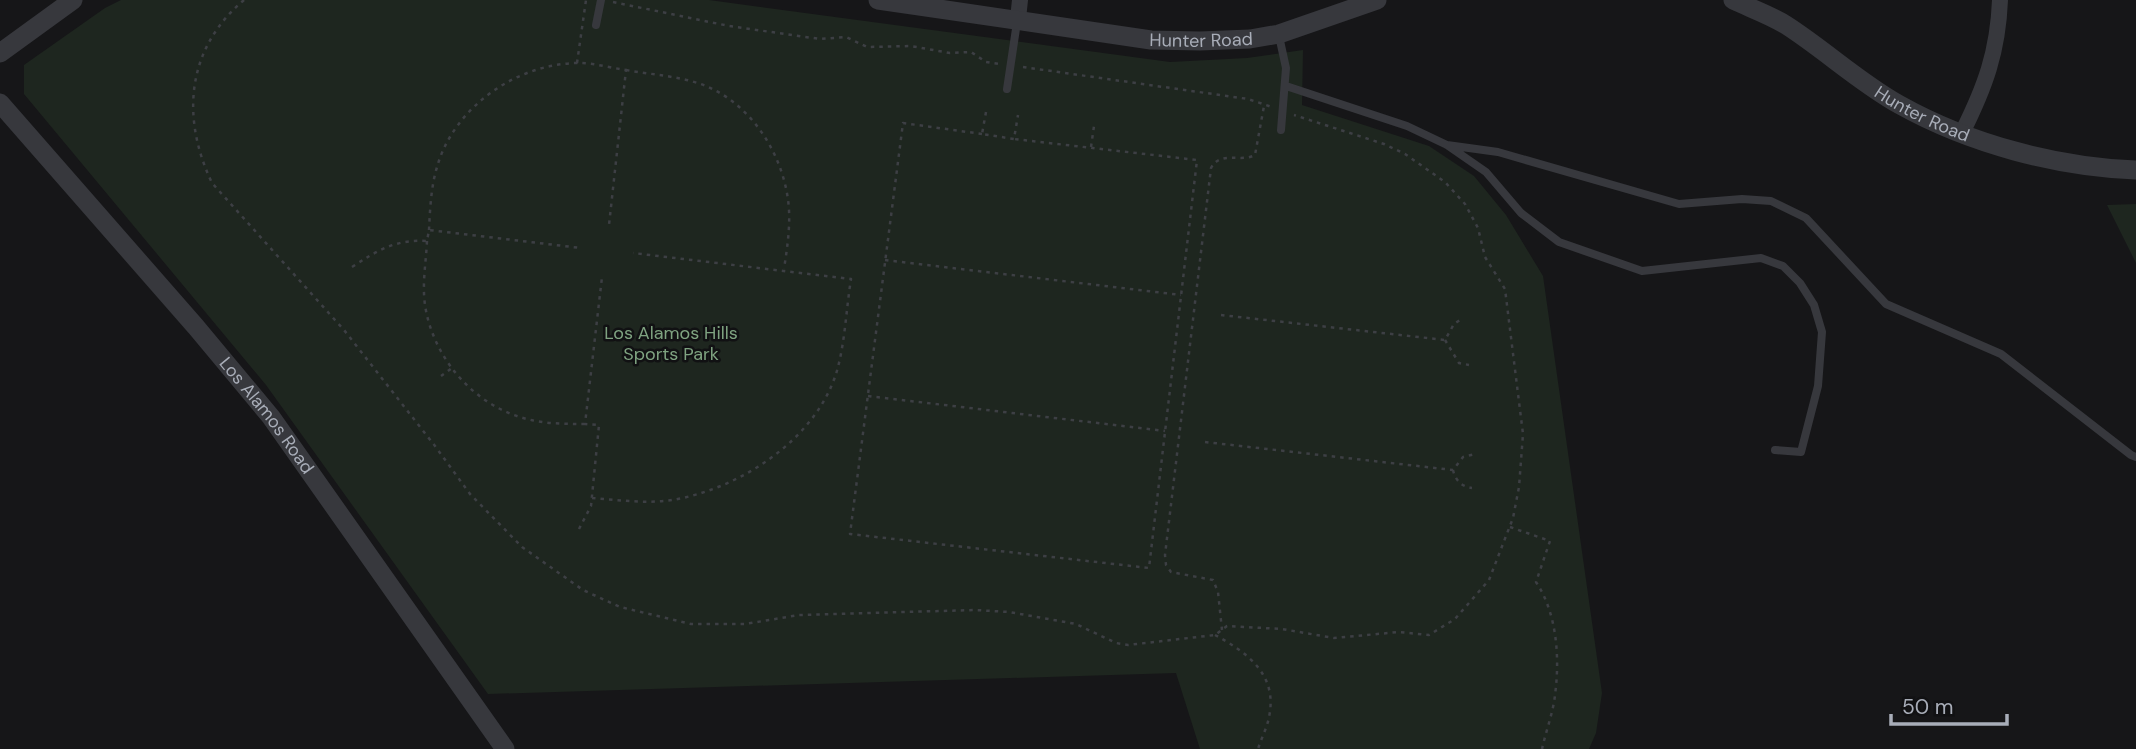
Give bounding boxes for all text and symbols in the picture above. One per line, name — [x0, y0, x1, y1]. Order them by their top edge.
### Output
street label: Hunter Road — [1149, 27, 1253, 53]
street label: Hunter Road — [1870, 81, 1973, 148]
park label: Los Alamos Hills Sports Park — [604, 321, 738, 366]
street label: Los Alamos Road — [214, 352, 320, 479]
scale bar — [1891, 682, 2007, 726]
text: 50 m — [1902, 693, 1953, 721]

